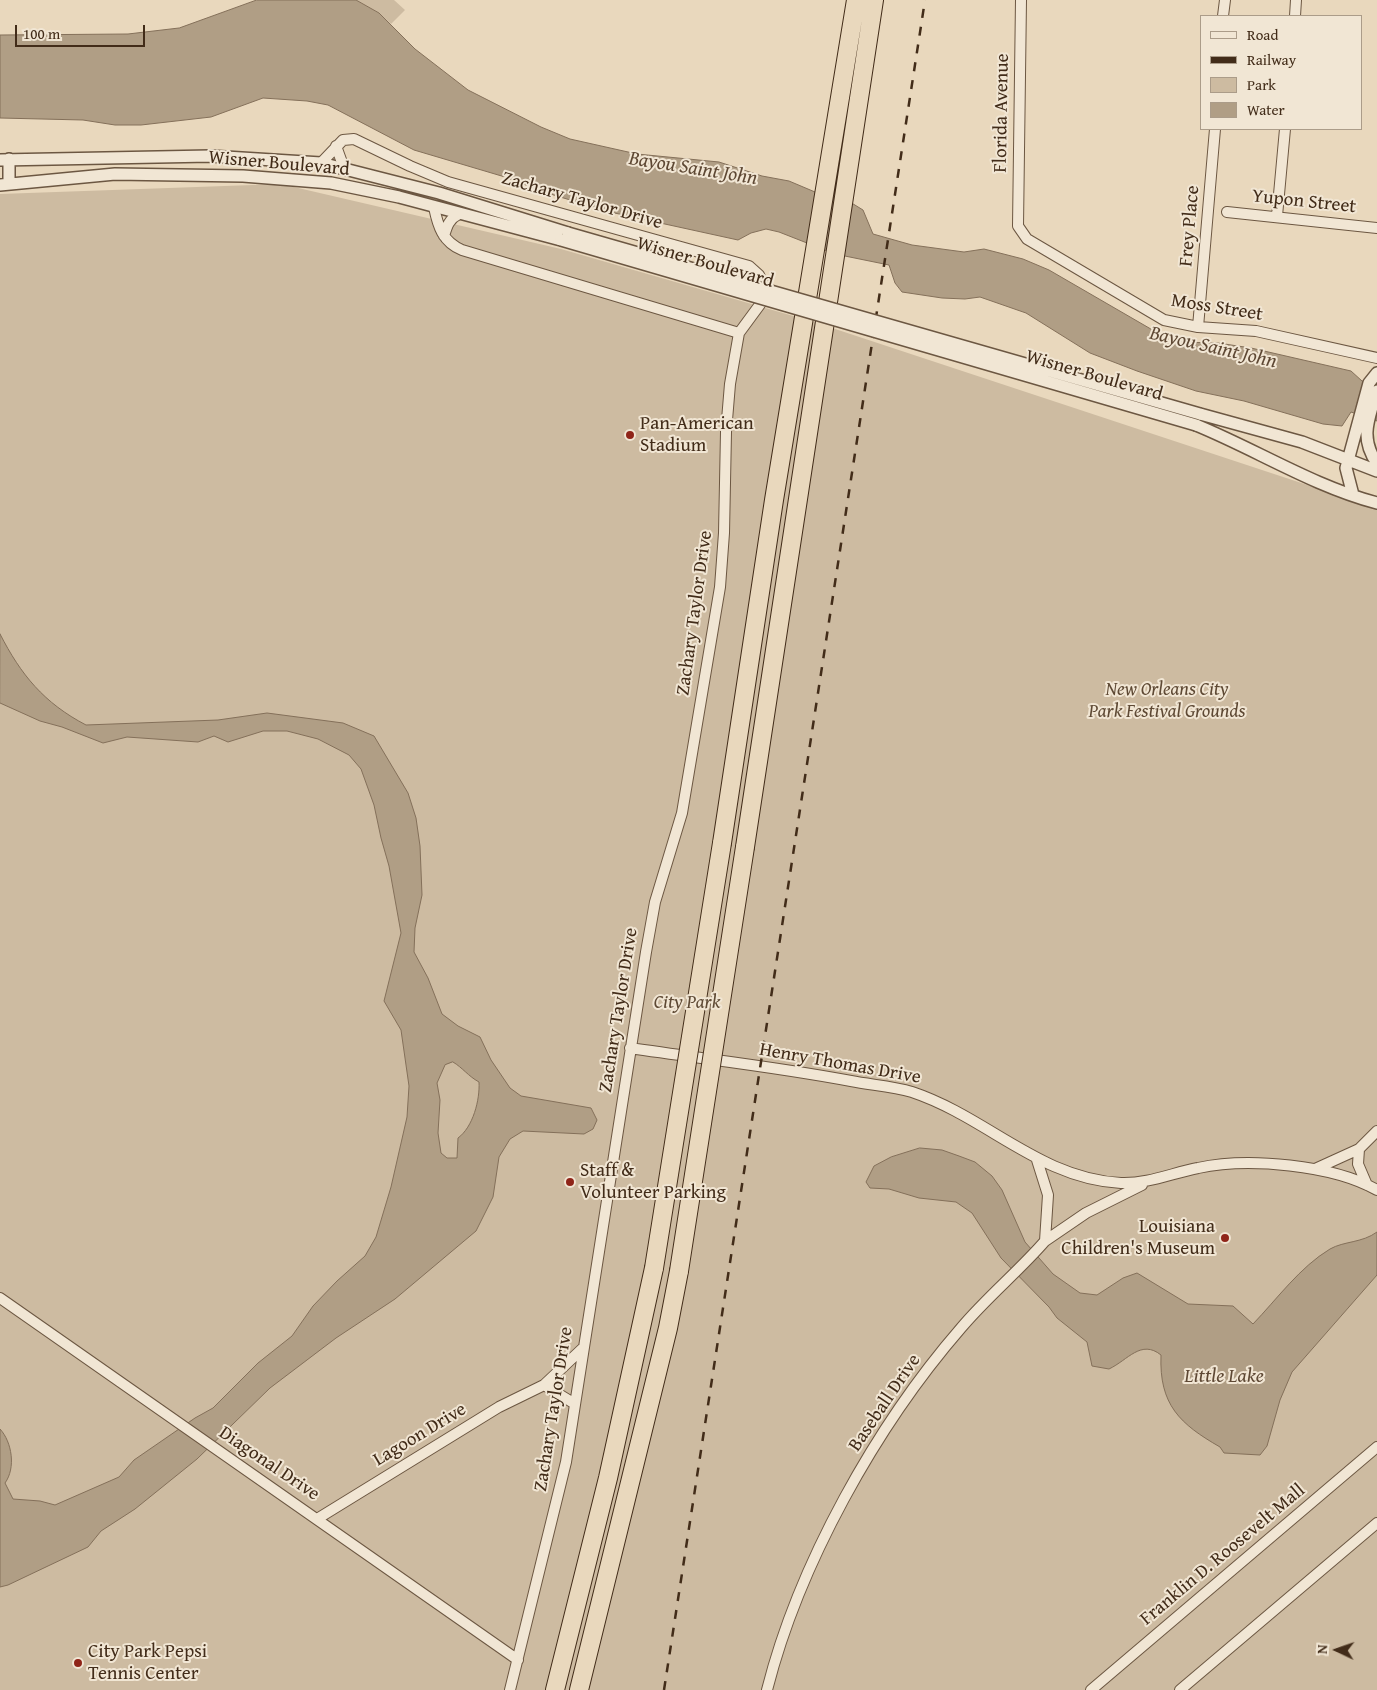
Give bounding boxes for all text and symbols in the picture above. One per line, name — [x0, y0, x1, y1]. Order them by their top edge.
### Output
scale bar — [18, 15, 148, 47]
legend — [1200, 15, 1362, 130]
text: 100 m — [23, 23, 60, 44]
text: Road — [1247, 24, 1278, 45]
text: Railway — [1247, 49, 1296, 70]
street label: Florida Avenue — [990, 53, 1014, 173]
text: Park — [1247, 74, 1276, 95]
text: Water — [1247, 99, 1285, 120]
street label: Wisner Boulevard — [208, 146, 350, 182]
water label: Bayou Saint John — [627, 147, 759, 191]
street label: Zachary Taylor Drive — [499, 167, 665, 235]
street label: Frey Place — [1175, 185, 1205, 267]
street label: Yupon Street — [1251, 185, 1357, 219]
street label: Wisner Boulevard — [634, 233, 776, 293]
street label: Moss Street — [1169, 289, 1265, 327]
water label: Bayou Saint John — [1147, 322, 1279, 374]
street label: Wisner Boulevard — [1023, 346, 1165, 406]
place label: Pan-American Stadium — [640, 413, 754, 457]
marker: Pan-American Stadium — [624, 429, 636, 441]
street label: Zachary Taylor Drive — [672, 529, 718, 697]
park label: New Orleans City Park Festival Grounds — [1089, 679, 1245, 723]
street label: Zachary Taylor Drive — [595, 926, 643, 1094]
park label: City Park — [654, 992, 720, 1014]
street label: Henry Thomas Drive — [757, 1039, 923, 1089]
place label: Staff & Volunteer Parking — [580, 1160, 726, 1204]
marker: Staff & Volunteer Parking — [564, 1176, 576, 1188]
place label: Louisiana Children's Museum — [1061, 1216, 1215, 1260]
marker: Louisiana Children's Museum — [1219, 1232, 1231, 1244]
street label: Zachary Taylor Drive — [530, 1325, 578, 1493]
street label: Baseball Drive — [844, 1350, 926, 1456]
water label: Little Lake — [1184, 1365, 1264, 1389]
street label: Lagoon Drive — [369, 1398, 471, 1472]
street label: Diagonal Drive — [214, 1422, 324, 1506]
street label: Franklin D. Roosevelt Mall — [1136, 1479, 1310, 1631]
north arrow — [1312, 1625, 1362, 1675]
place label: City Park Pepsi Tennis Center — [88, 1641, 207, 1685]
text: N — [1312, 1644, 1332, 1654]
marker: City Park Pepsi Tennis Center — [72, 1657, 84, 1669]

